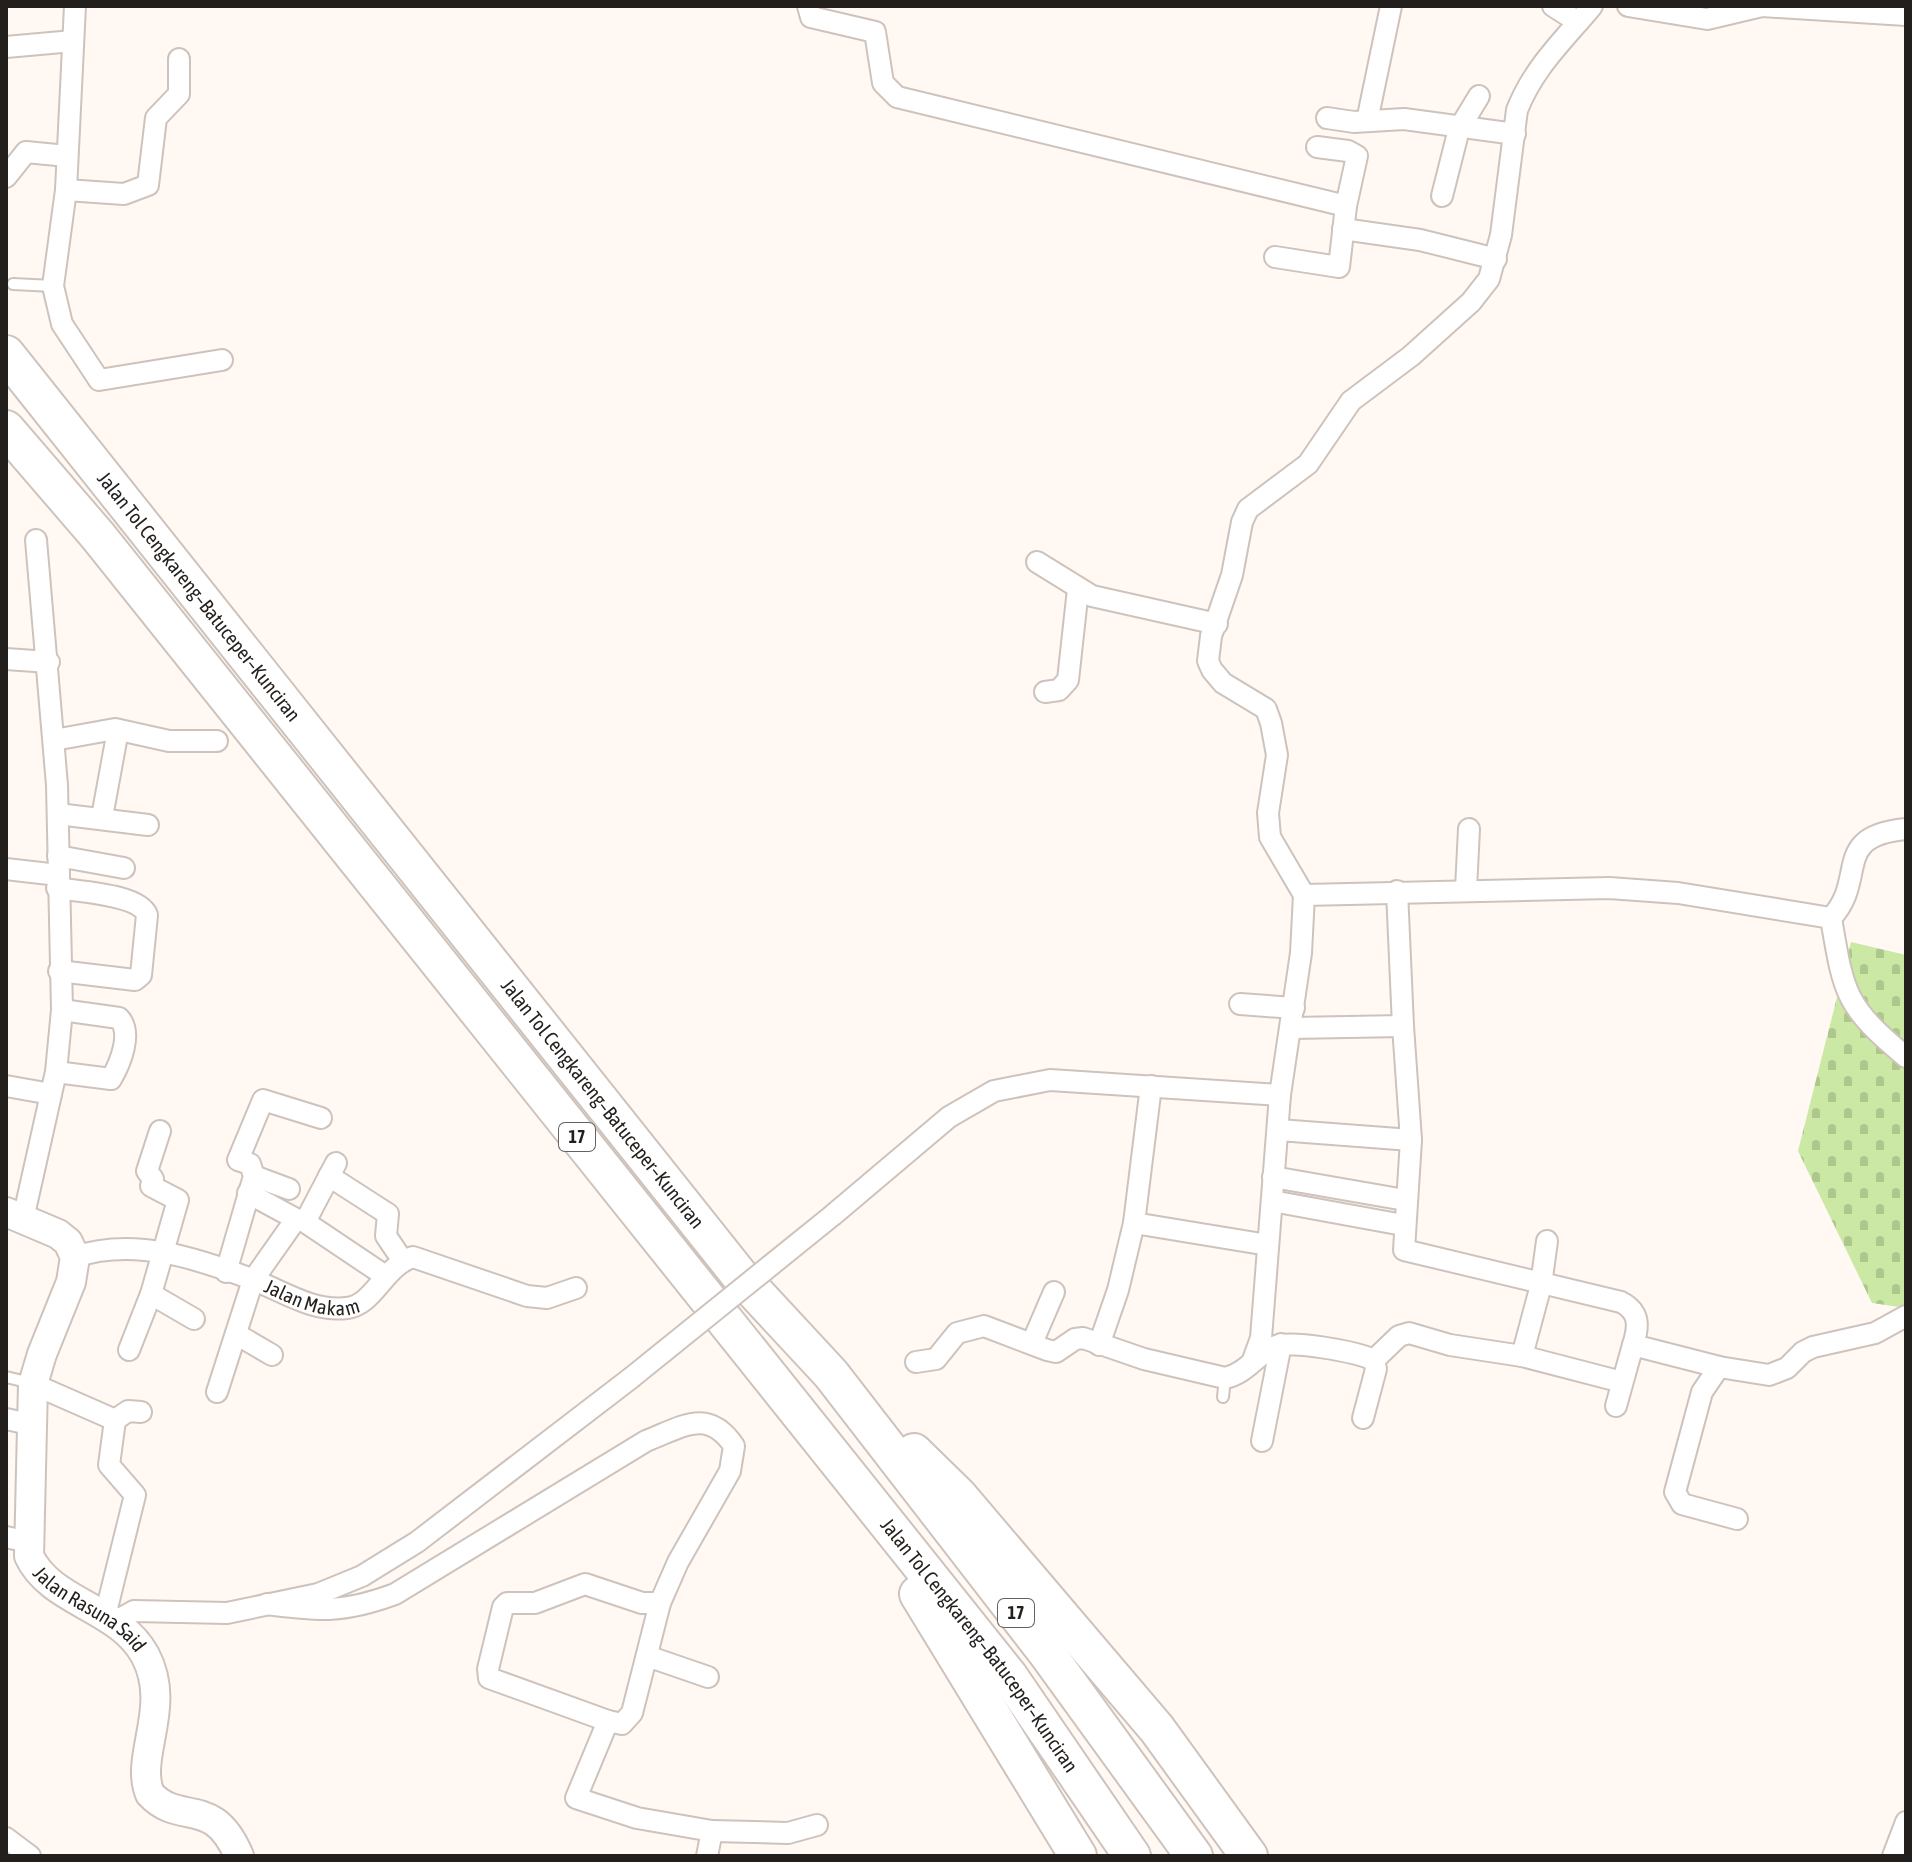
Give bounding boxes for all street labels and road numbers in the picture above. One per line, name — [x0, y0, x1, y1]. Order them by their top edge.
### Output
street label: Jalan Tol Cengkareng–Batuceper–Kunciran — [93, 467, 306, 726]
street label: Jalan Tol Cengkareng–Batuceper–Kunciran — [497, 974, 709, 1233]
road number: 17 — [559, 1123, 595, 1151]
street label: Jalan Makam — [261, 1274, 362, 1320]
street label: Jalan Tol Cengkareng–Batuceper–Kunciran — [876, 1513, 1083, 1776]
street label: Jalan Rasuna Said — [29, 1562, 151, 1656]
road number: 17 — [998, 1599, 1034, 1627]

